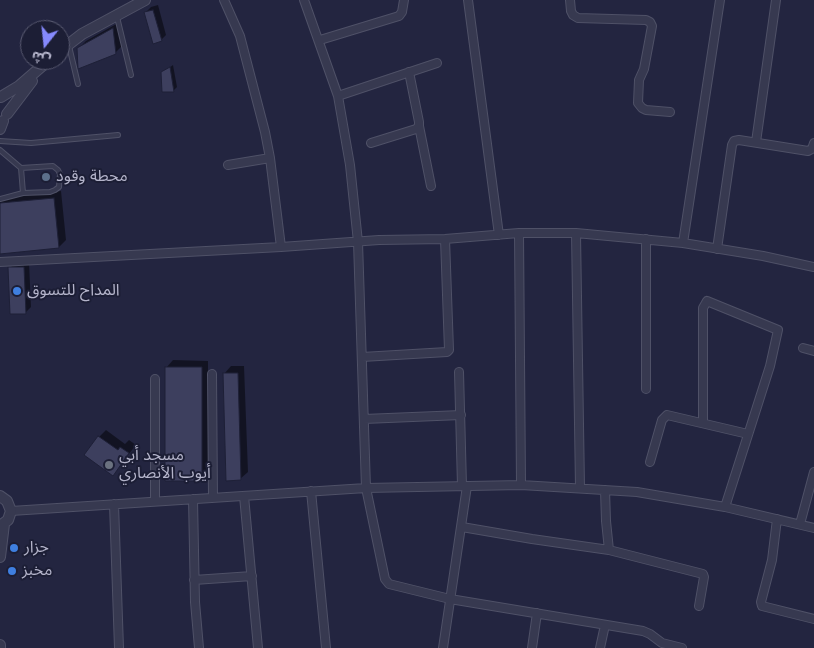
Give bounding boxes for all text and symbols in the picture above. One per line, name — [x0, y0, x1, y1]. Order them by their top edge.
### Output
north arrow — [20, 20, 70, 70]
text: ش — [30, 48, 53, 69]
place label: محطة وقود — [56, 167, 128, 187]
marker: محطة وقود — [40, 171, 52, 183]
place label: المداح للتسوق — [27, 281, 120, 301]
marker: المداح للتسوق — [11, 285, 23, 297]
place label: مسجد أبي أيوب الأنصاري — [119, 446, 211, 484]
marker: مسجد أبي أيوب الأنصاري — [103, 459, 115, 471]
place label: جزار — [24, 538, 49, 558]
marker: جزار — [8, 542, 20, 554]
place label: مخبز — [22, 561, 52, 581]
marker: مخبز — [6, 565, 18, 577]

